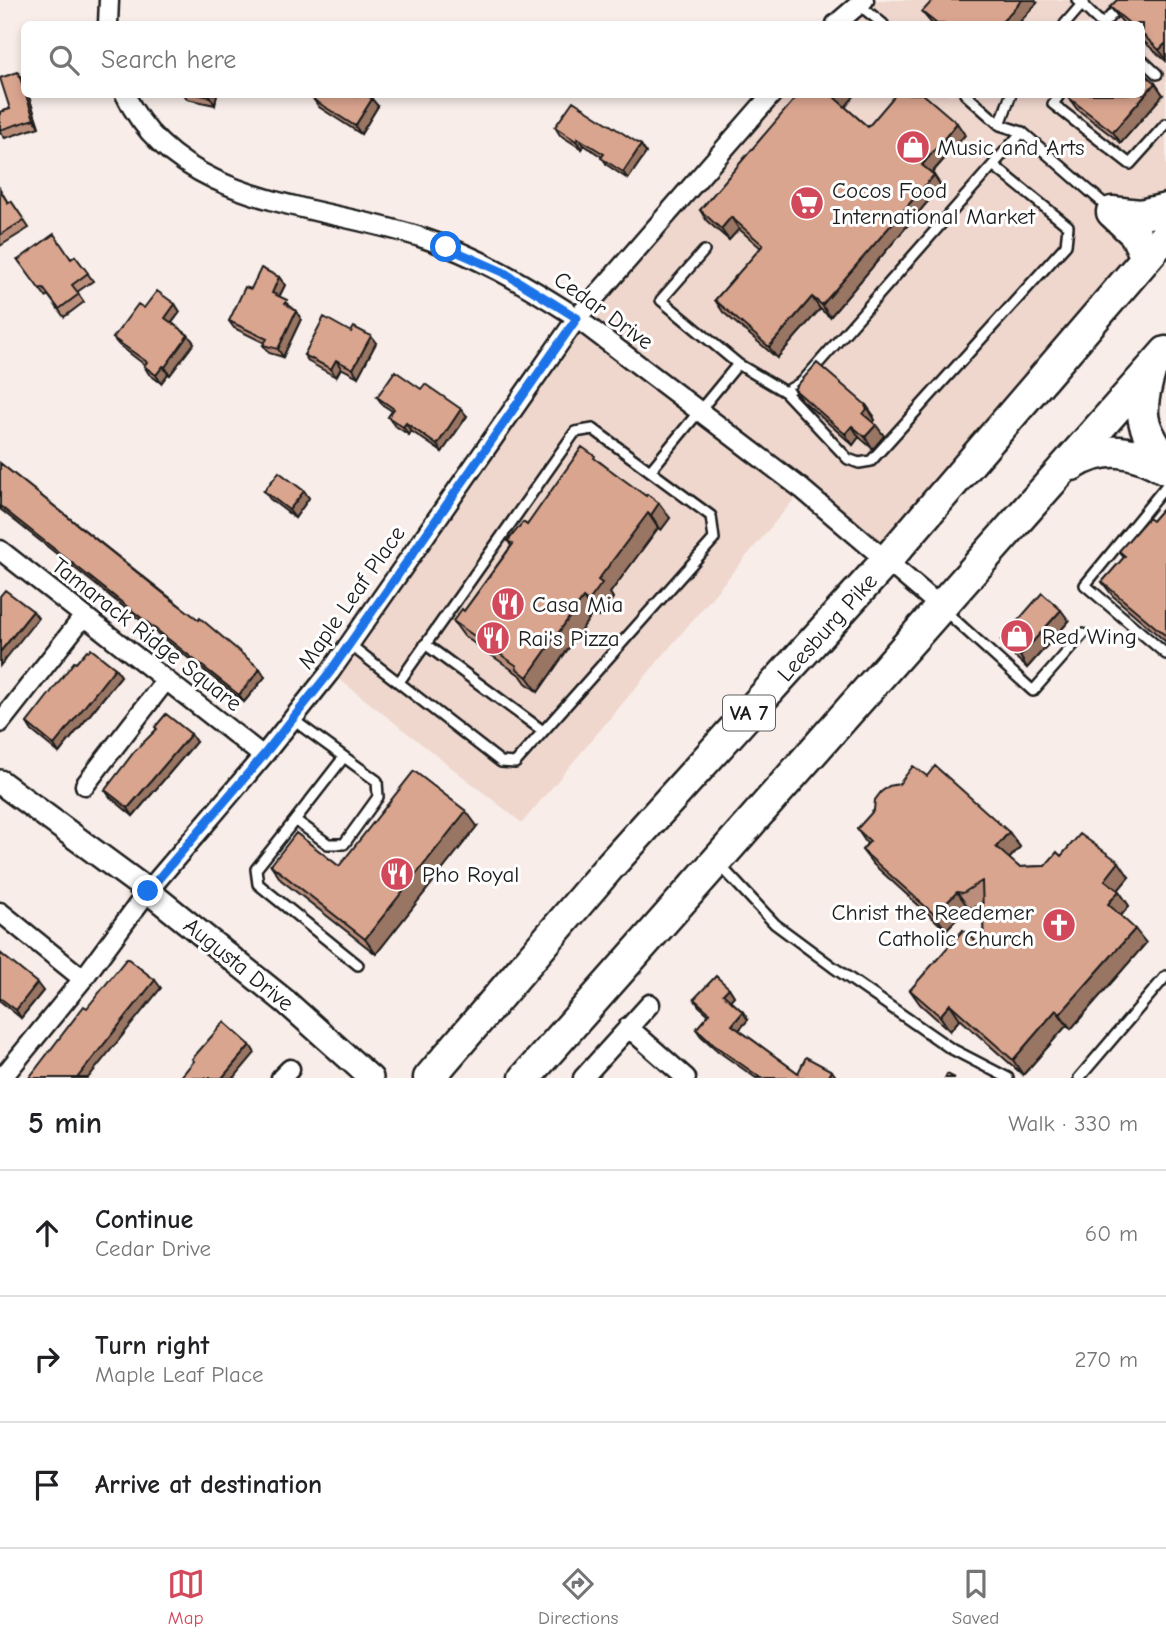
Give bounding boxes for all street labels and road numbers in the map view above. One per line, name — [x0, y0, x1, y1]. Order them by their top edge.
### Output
street label: Cedar Drive — [549, 265, 659, 355]
street label: Maple Leaf Place — [292, 520, 411, 674]
street label: Tamarack Ridge Square — [46, 552, 247, 717]
street label: Leesburg Pike — [772, 568, 883, 687]
road number: VA 7 — [723, 696, 775, 730]
street label: Augusta Drive — [178, 912, 299, 1017]

